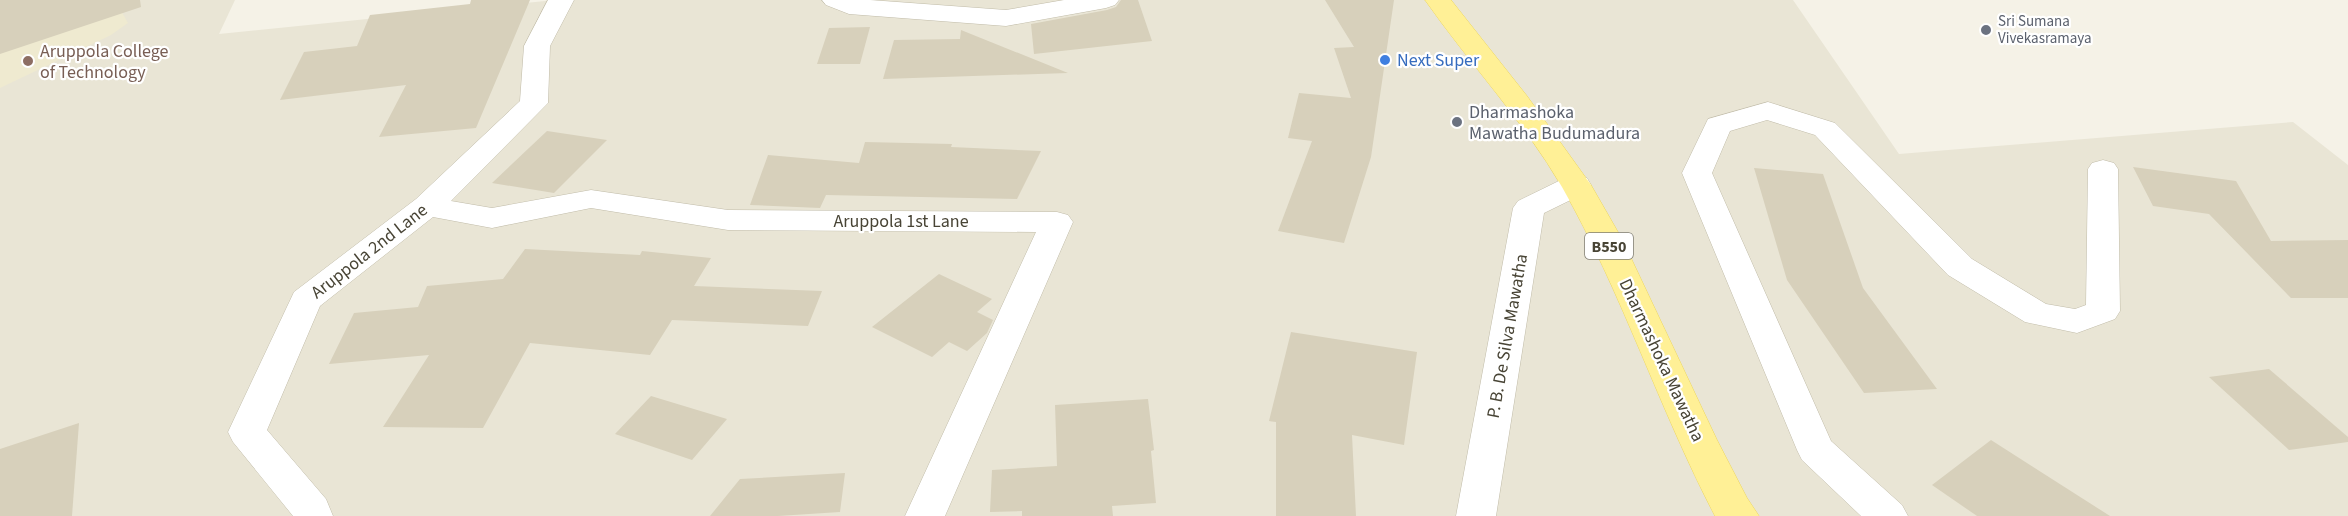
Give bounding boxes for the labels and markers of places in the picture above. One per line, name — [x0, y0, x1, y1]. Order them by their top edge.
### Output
place label: Sri Sumana Vivekasramaya — [1998, 11, 2092, 49]
marker: Sri Sumana Vivekasramaya — [1979, 23, 1993, 37]
place label: Aruppola College of Technology — [40, 39, 169, 85]
place label: Next Super — [1397, 48, 1480, 73]
marker: Next Super — [1378, 53, 1392, 67]
marker: Aruppola College of Technology — [21, 54, 35, 68]
place label: Dharmashoka Mawatha Budumadura — [1469, 100, 1640, 146]
marker: Dharmashoka Mawatha Budumadura — [1450, 115, 1464, 129]

